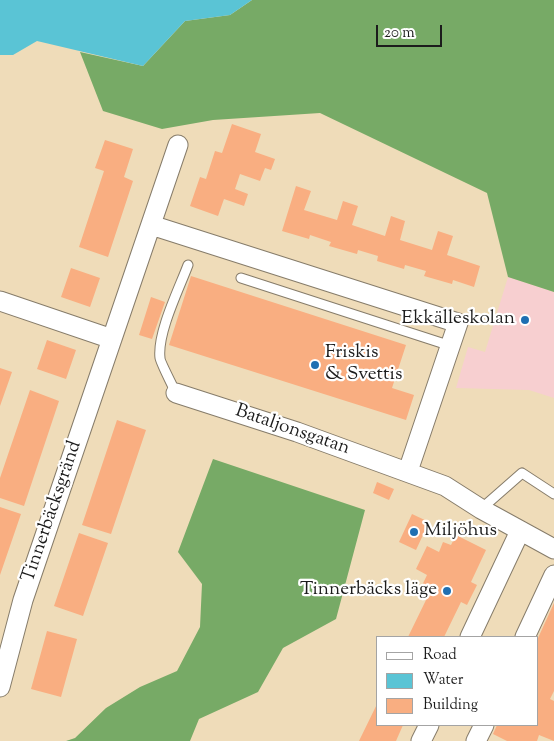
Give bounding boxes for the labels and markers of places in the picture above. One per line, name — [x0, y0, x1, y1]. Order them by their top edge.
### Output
place label: Ekkälleskolan — [401, 309, 515, 331]
marker: Ekkälleskolan — [519, 314, 531, 326]
place label: Friskis & Svettis — [325, 343, 402, 387]
marker: Friskis & Svettis — [309, 359, 321, 371]
place label: Miljöhus — [424, 521, 497, 543]
marker: Miljöhus — [408, 526, 420, 538]
place label: Tinnerbäcks läge — [300, 580, 437, 602]
marker: Tinnerbäcks läge — [441, 585, 453, 597]

